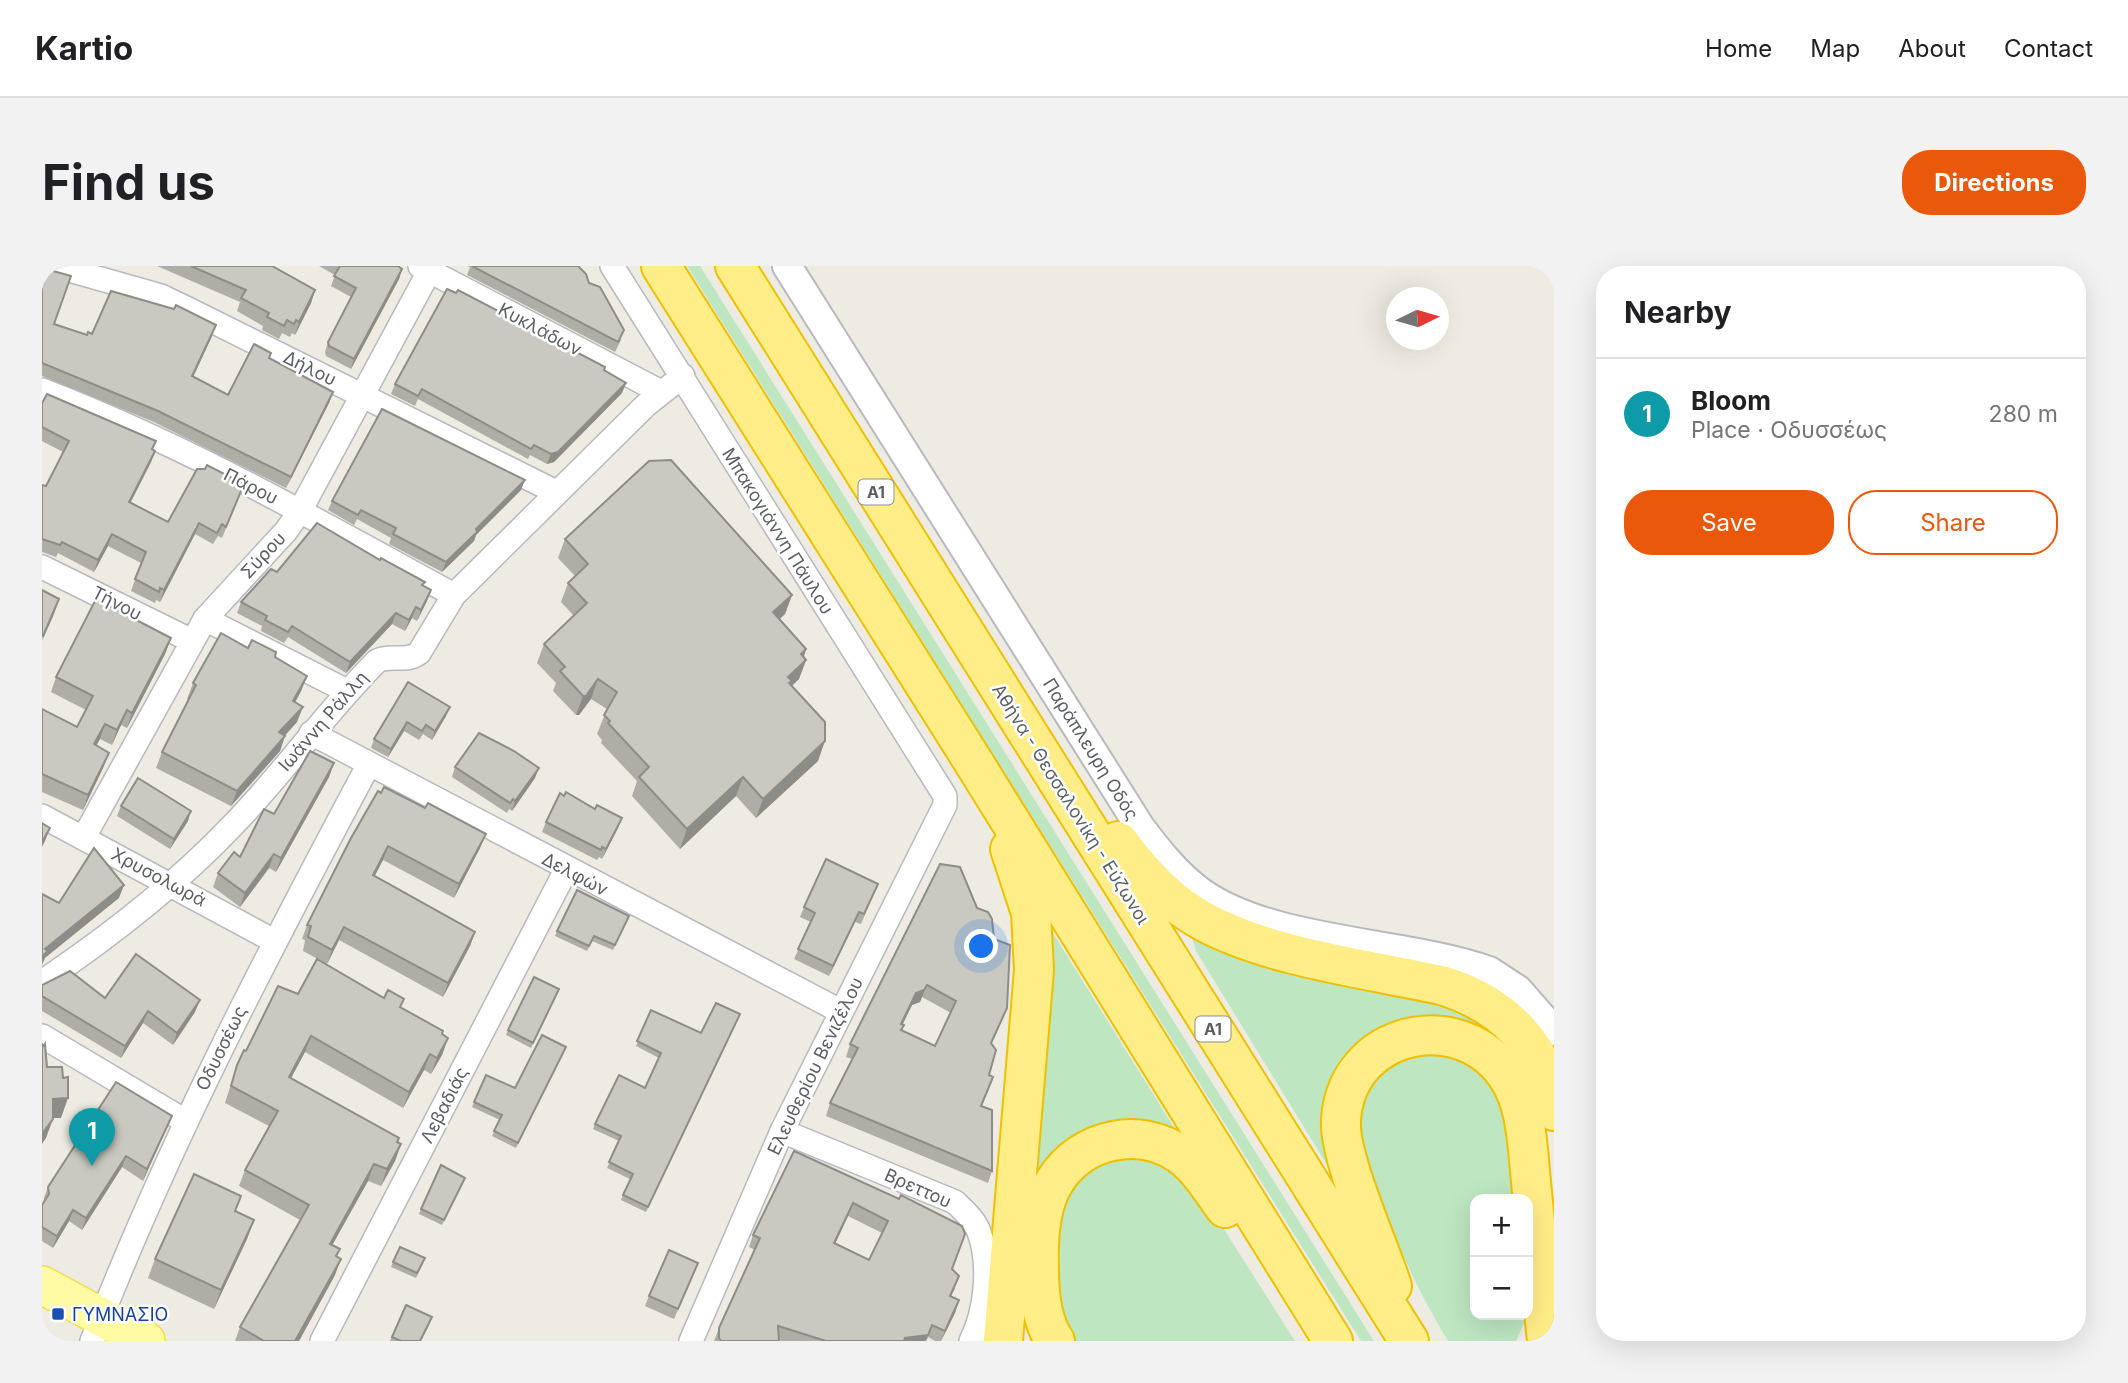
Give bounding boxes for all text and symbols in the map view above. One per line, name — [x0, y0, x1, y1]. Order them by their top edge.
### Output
text: Kartio — [35, 28, 133, 68]
text: Home — [1705, 34, 1772, 63]
text: Map — [1810, 34, 1860, 63]
text: About — [1898, 34, 1966, 63]
text: Contact — [2004, 34, 2093, 63]
button: Directions — [1902, 150, 2086, 215]
text: Find us — [42, 153, 215, 212]
north arrow — [1386, 287, 1449, 350]
text: Nearby — [1624, 294, 1732, 330]
street label: Κυκλάδων — [495, 298, 586, 360]
street label: Δήλου — [280, 346, 340, 390]
text: Bloom — [1691, 385, 1771, 416]
text: 1 — [1642, 400, 1652, 428]
text: 280 m — [1989, 400, 2058, 428]
text: Place · Οδυσσέως — [1691, 416, 1887, 444]
street label: Μπακογιάννη Πάυλου — [718, 444, 838, 618]
street label: Πάρου — [220, 464, 282, 508]
road number: Α1 — [858, 480, 894, 504]
button: Save — [1624, 490, 1834, 555]
button: Share — [1848, 490, 2058, 555]
street label: Σύρου — [236, 528, 290, 582]
street label: Τήνου — [89, 582, 145, 624]
street label: Ιωάννη Ράλλη — [274, 667, 372, 775]
street label: Παράπλευρη Οδός — [1039, 674, 1143, 824]
street label: Αθήνα - Θεσσαλονίκη - Εύζωνοι — [988, 680, 1154, 928]
street label: Χρυσολωρά — [108, 843, 210, 911]
street label: Δελφών — [539, 848, 612, 900]
your location — [964, 929, 998, 963]
street label: Ελευθερίου Βενιζέλου — [763, 974, 867, 1158]
street label: Οδυσσέως — [192, 1002, 250, 1094]
road number: Α1 — [1196, 1016, 1230, 1042]
street label: Λεβαδιάς — [416, 1064, 472, 1146]
pin: 1 — [69, 1108, 115, 1166]
street label: Βρεττου — [881, 1164, 955, 1212]
map controls — [1470, 1194, 1533, 1320]
button: + — [1470, 1194, 1533, 1257]
button: − — [1470, 1257, 1533, 1320]
place label: ΓΥΜΝΑΣΙΟ — [72, 1304, 168, 1325]
marker: ΓΥΜΝΑΣΙΟ — [50, 1306, 66, 1322]

